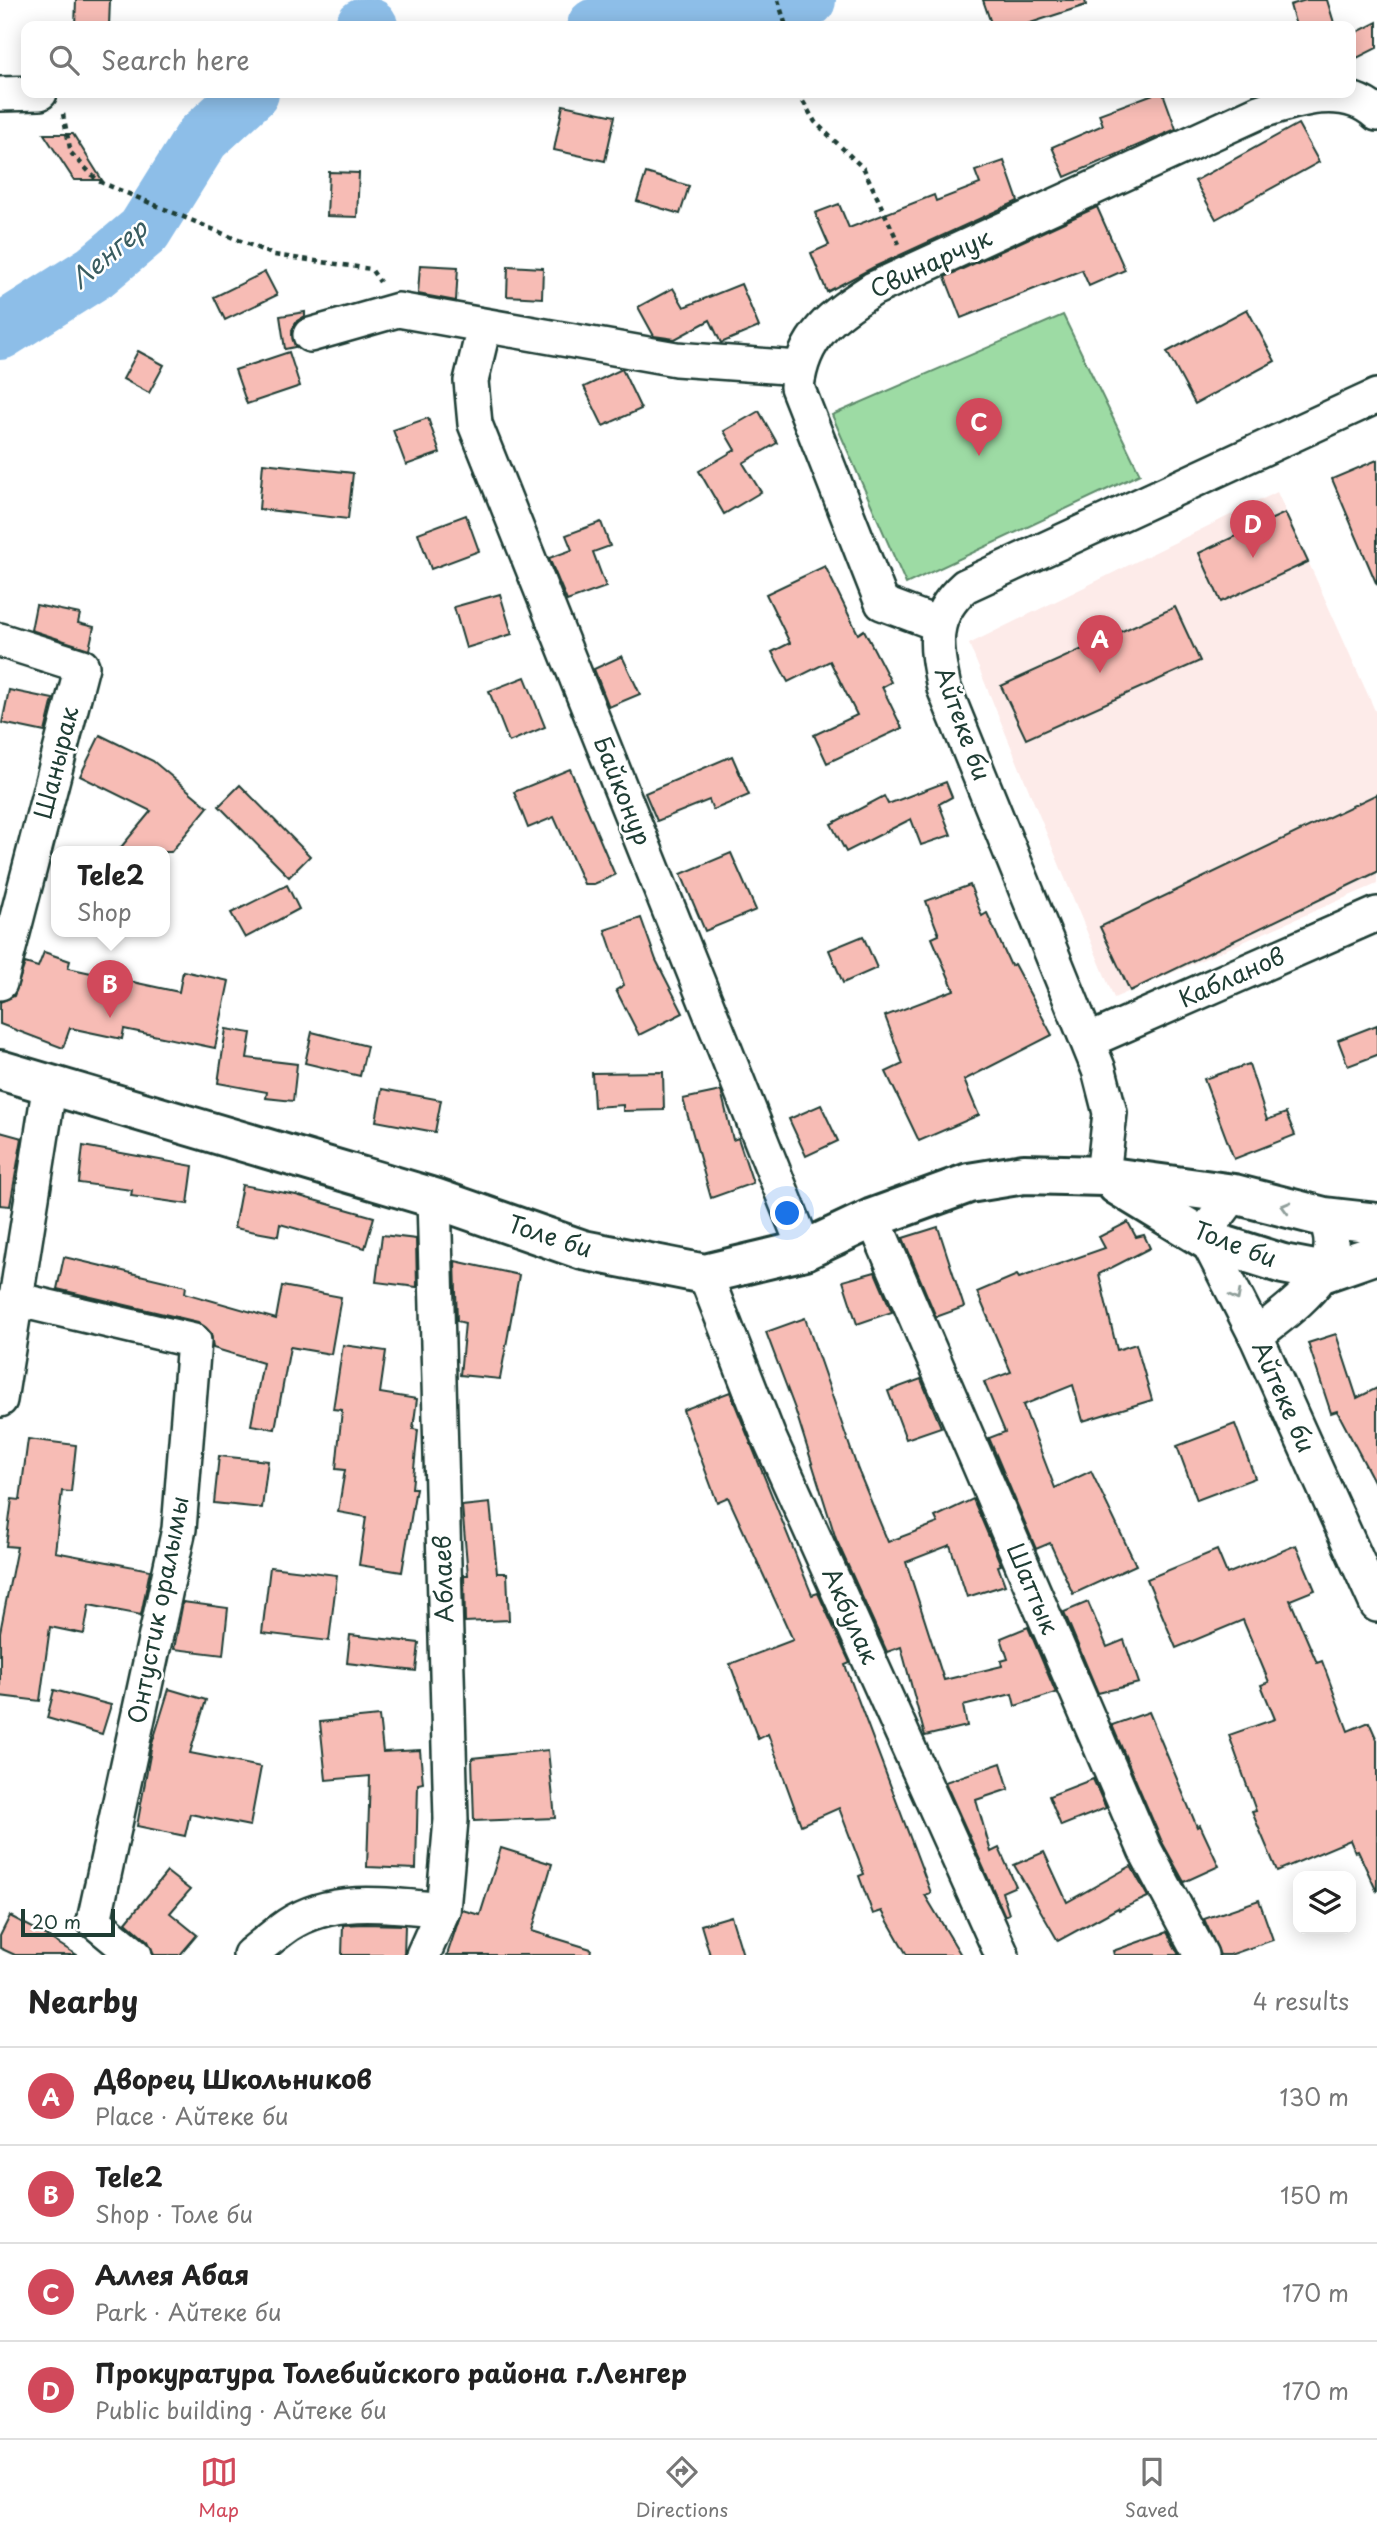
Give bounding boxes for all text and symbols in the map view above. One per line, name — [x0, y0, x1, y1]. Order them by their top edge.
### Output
search box — [21, 21, 1356, 98]
text: Search here — [101, 40, 250, 79]
icon: search — [45, 41, 83, 79]
water label: Ленгер — [61, 208, 157, 297]
street label: Свинарчук — [863, 218, 998, 306]
pin: C — [956, 398, 1002, 456]
pin: D — [1230, 500, 1276, 558]
pin: A — [1077, 615, 1123, 673]
street label: Айтеке би — [927, 661, 1001, 785]
street label: Шанырак — [24, 702, 87, 823]
street label: Байконур — [586, 730, 662, 850]
popup — [51, 846, 170, 937]
text: Tele2 — [77, 855, 144, 894]
text: Shop — [77, 894, 132, 929]
street label: Кабланов — [1172, 937, 1290, 1016]
pin: B — [87, 960, 133, 1018]
your location — [770, 1196, 804, 1230]
one-way arrow — [1280, 1201, 1292, 1215]
street label: Толе би — [504, 1205, 597, 1266]
street label: Толе би — [1189, 1211, 1282, 1275]
one-way arrow — [1227, 1289, 1241, 1301]
street label: Айтеке би — [1244, 1335, 1325, 1458]
street label: Онтустик оралымы — [117, 1493, 197, 1726]
street label: Аблаев — [422, 1535, 462, 1623]
street label: Шаттык — [999, 1537, 1069, 1640]
street label: Акбулак — [815, 1561, 889, 1670]
map controls — [1293, 1871, 1356, 1934]
button: layers — [1293, 1871, 1356, 1934]
scale bar — [21, 1906, 116, 1938]
text: 20 m — [32, 1907, 81, 1935]
text: Nearby — [28, 1978, 138, 2023]
text: 4 results — [1253, 1983, 1349, 2018]
text: Дворец Школьников — [95, 2059, 372, 2098]
text: A — [42, 2079, 60, 2114]
text: 130 m — [1279, 2079, 1349, 2114]
text: Place · Айтеке би — [95, 2098, 289, 2133]
text: Tele2 — [95, 2157, 163, 2196]
text: B — [43, 2177, 59, 2212]
text: 150 m — [1280, 2177, 1349, 2212]
text: Shop · Толе би — [95, 2196, 253, 2231]
text: Аллея Абая — [95, 2255, 249, 2294]
text: C — [42, 2275, 60, 2310]
text: 170 m — [1282, 2275, 1349, 2310]
text: Park · Айтеке би — [95, 2294, 282, 2329]
text: Прокуратура Толебийского района г.Ленгер — [95, 2353, 687, 2392]
text: D — [42, 2373, 60, 2408]
text: 170 m — [1282, 2373, 1349, 2408]
text: Public building · Айтеке би — [95, 2392, 387, 2427]
tab: Map — [198, 2453, 239, 2523]
tab: Directions — [636, 2453, 728, 2523]
tab: Saved — [1125, 2453, 1179, 2523]

